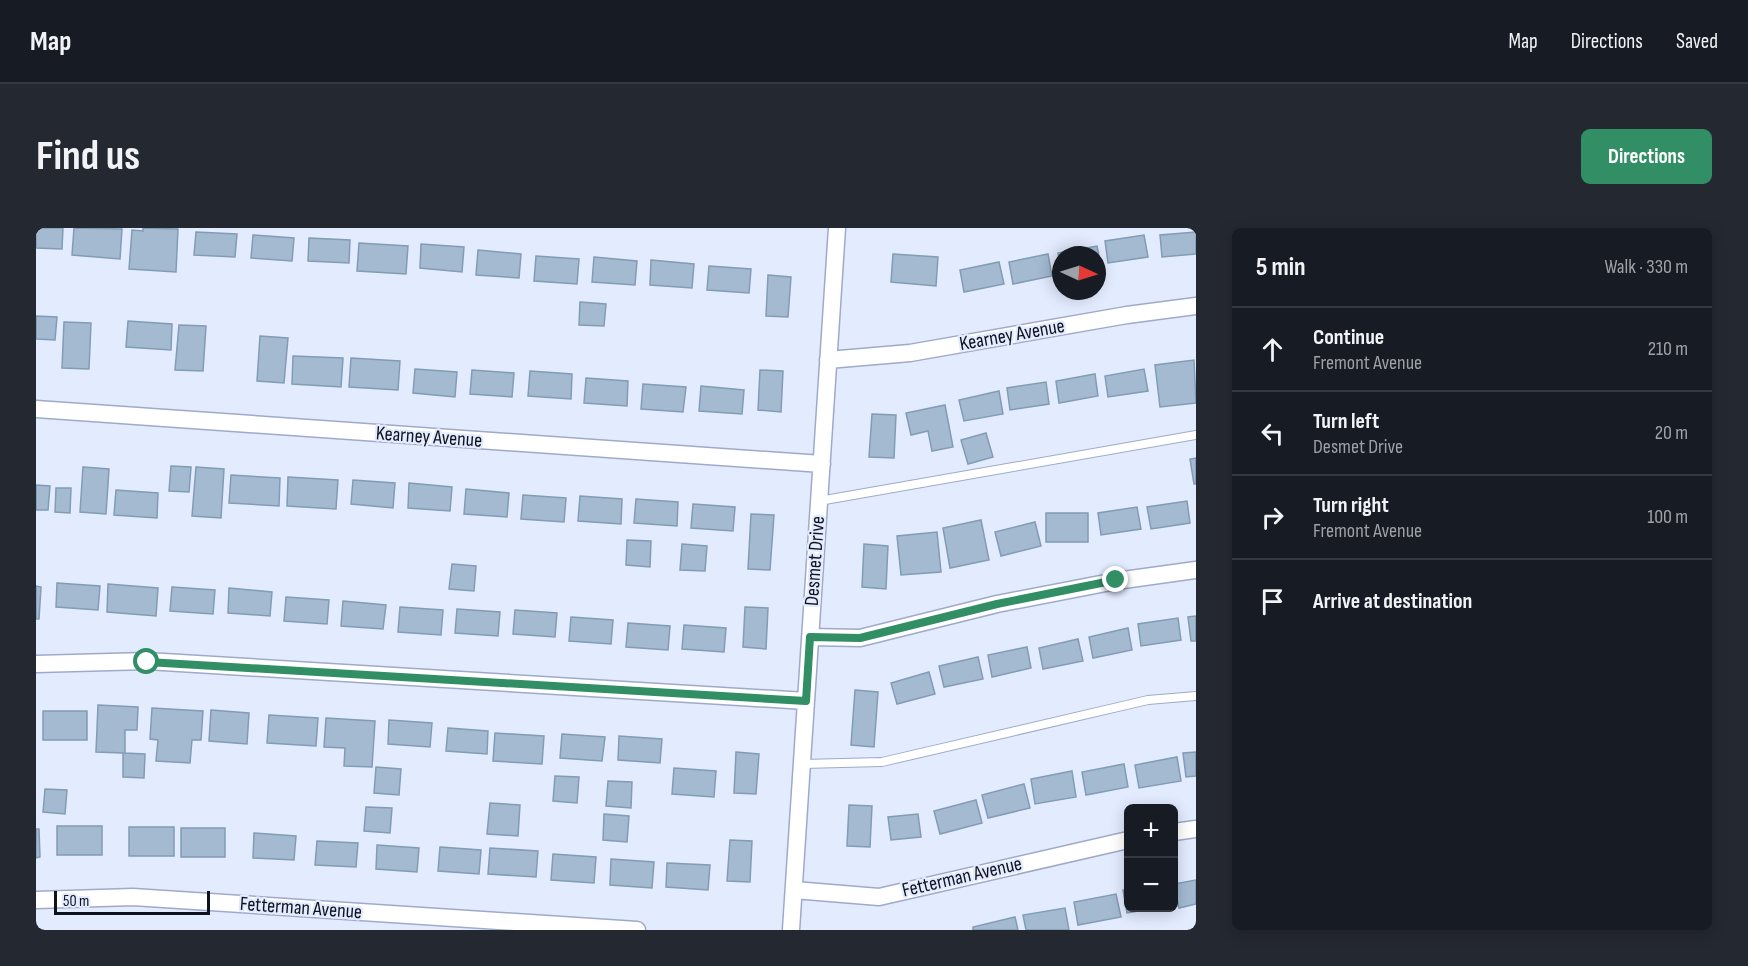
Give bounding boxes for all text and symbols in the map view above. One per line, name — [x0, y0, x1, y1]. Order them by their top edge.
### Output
text: Map — [30, 25, 71, 58]
text: Map — [1508, 29, 1538, 54]
text: Directions — [1571, 29, 1643, 54]
text: Saved — [1676, 29, 1718, 54]
button: Directions — [1581, 129, 1712, 184]
text: Find us — [36, 131, 140, 182]
north arrow — [1052, 246, 1106, 300]
text: 5 min — [1256, 252, 1306, 283]
text: Walk · 330 m — [1604, 255, 1688, 279]
street label: Kearney Avenue — [957, 314, 1067, 356]
text: Continue — [1313, 324, 1384, 351]
icon: ahead — [1256, 333, 1289, 366]
text: 210 m — [1648, 337, 1688, 361]
text: Fremont Avenue — [1313, 351, 1422, 375]
text: Turn left — [1313, 408, 1379, 435]
icon: left — [1256, 417, 1289, 450]
street label: Kearney Avenue — [375, 421, 483, 453]
text: 20 m — [1655, 421, 1688, 445]
text: Desmet Drive — [1313, 435, 1403, 459]
text: Turn right — [1313, 492, 1389, 519]
icon: right — [1256, 501, 1289, 534]
text: 100 m — [1647, 505, 1688, 529]
street label: Desmet Drive — [800, 515, 830, 607]
text: Fremont Avenue — [1313, 519, 1422, 543]
route end — [1102, 566, 1128, 592]
icon: arrive — [1256, 585, 1289, 618]
text: Arrive at destination — [1313, 588, 1472, 615]
route start — [133, 648, 159, 674]
map controls — [1124, 804, 1178, 912]
button: + — [1124, 804, 1178, 858]
street label: Fetterman Avenue — [900, 852, 1024, 902]
button: − — [1124, 858, 1178, 912]
scale bar — [54, 888, 210, 916]
text: 50 m — [63, 892, 89, 911]
street label: Fetterman Avenue — [239, 892, 363, 924]

